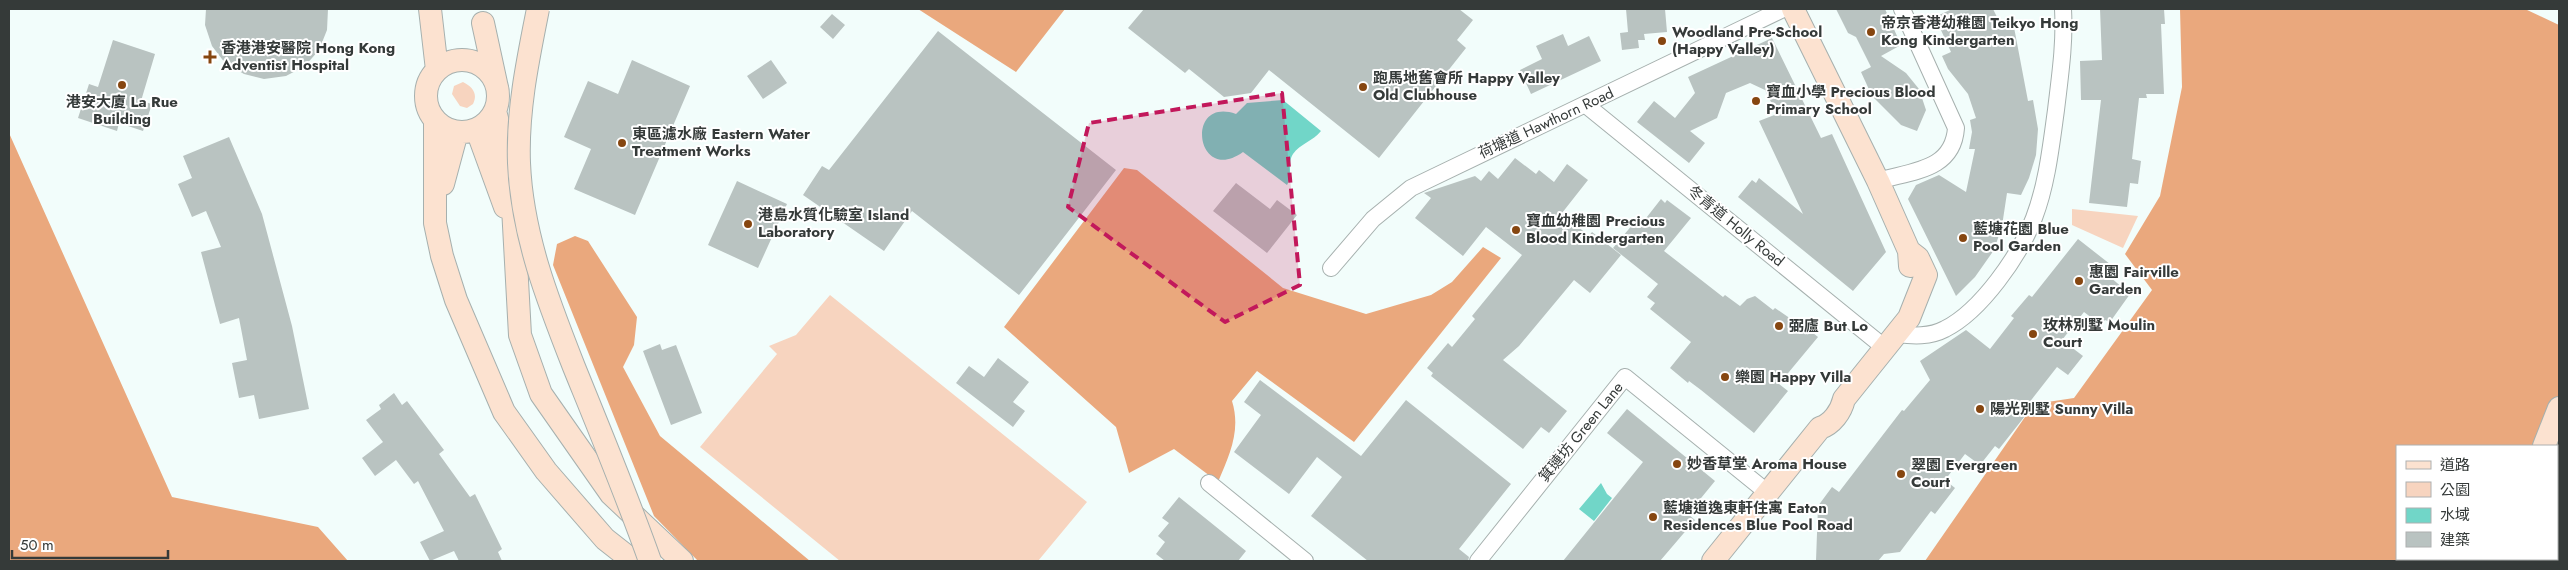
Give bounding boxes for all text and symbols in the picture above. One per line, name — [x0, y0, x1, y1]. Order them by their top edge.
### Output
place label: 帝京香港幼稚園 Teikyo Hong Kong Kindergarten — [1881, 12, 2078, 51]
place label: Woodland Pre-School (Happy Valley) — [1672, 21, 1822, 60]
marker: 帝京香港幼稚園 Teikyo Hong Kong Kindergarten — [1865, 26, 1877, 38]
marker: Woodland Pre-School (Happy Valley) — [1656, 35, 1668, 47]
place label: 香港港安醫院 Hong Kong Adventist Hospital — [220, 37, 395, 76]
marker: 香港港安醫院 Hong Kong Adventist Hospital — [203, 50, 217, 64]
place label: 跑馬地舊會所 Happy Valley Old Clubhouse — [1373, 67, 1560, 106]
marker: 港安大廈 La Rue Building — [116, 79, 128, 91]
marker: 跑馬地舊會所 Happy Valley Old Clubhouse — [1357, 81, 1369, 93]
place label: 寶血小學 Precious Blood Primary School — [1766, 81, 1935, 120]
street label: 荷塘道 Hawthorn Road — [1475, 82, 1617, 164]
place label: 港安大廈 La Rue Building — [66, 91, 178, 130]
marker: 寶血小學 Precious Blood Primary School — [1750, 95, 1762, 107]
place label: 東區濾水廠 Eastern Water Treatment Works — [632, 123, 811, 162]
marker: 東區濾水廠 Eastern Water Treatment Works — [616, 137, 628, 149]
street label: 冬青道 Holly Road — [1683, 180, 1789, 272]
place label: 港島水質化驗室 Island Laboratory — [758, 204, 909, 243]
place label: 寶血幼稚園 Precious Blood Kindergarten — [1526, 210, 1665, 249]
marker: 港島水質化驗室 Island Laboratory — [742, 218, 754, 230]
place label: 藍塘花園 Blue Pool Garden — [1973, 218, 2069, 257]
marker: 寶血幼稚園 Precious Blood Kindergarten — [1510, 224, 1522, 236]
marker: 藍塘花園 Blue Pool Garden — [1957, 232, 1969, 244]
place label: 惠園 Fairville Garden — [2089, 261, 2179, 300]
marker: 惠園 Fairville Garden — [2073, 275, 2085, 287]
place label: 玫林別墅 Moulin Court — [2043, 314, 2155, 353]
place label: 弼廬 But Lo — [1789, 315, 1868, 337]
marker: 弼廬 But Lo — [1773, 320, 1785, 332]
marker: 玫林別墅 Moulin Court — [2027, 328, 2039, 340]
place label: 樂園 Happy Villa — [1735, 366, 1851, 388]
marker: 樂園 Happy Villa — [1719, 371, 1731, 383]
street label: 箕璉坊 Green Lane — [1534, 377, 1629, 487]
place label: 陽光別墅 Sunny Villa — [1990, 398, 2133, 420]
marker: 陽光別墅 Sunny Villa — [1974, 403, 1986, 415]
legend — [2396, 445, 2558, 560]
place label: 妙香草堂 Aroma House — [1687, 453, 1847, 475]
place label: 翠園 Evergreen Court — [1911, 454, 2018, 493]
text: 道路 — [2440, 454, 2470, 476]
marker: 妙香草堂 Aroma House — [1671, 458, 1683, 470]
marker: 翠園 Evergreen Court — [1895, 468, 1907, 480]
text: 公園 — [2440, 479, 2470, 501]
place label: 藍塘道逸東軒住寓 Eaton Residences Blue Pool Road — [1663, 497, 1853, 536]
text: 水域 — [2440, 504, 2470, 526]
marker: 藍塘道逸東軒住寓 Eaton Residences Blue Pool Road — [1647, 511, 1659, 523]
scale bar — [12, 528, 169, 560]
text: 建築 — [2440, 529, 2470, 551]
text: 50 m — [20, 534, 54, 556]

